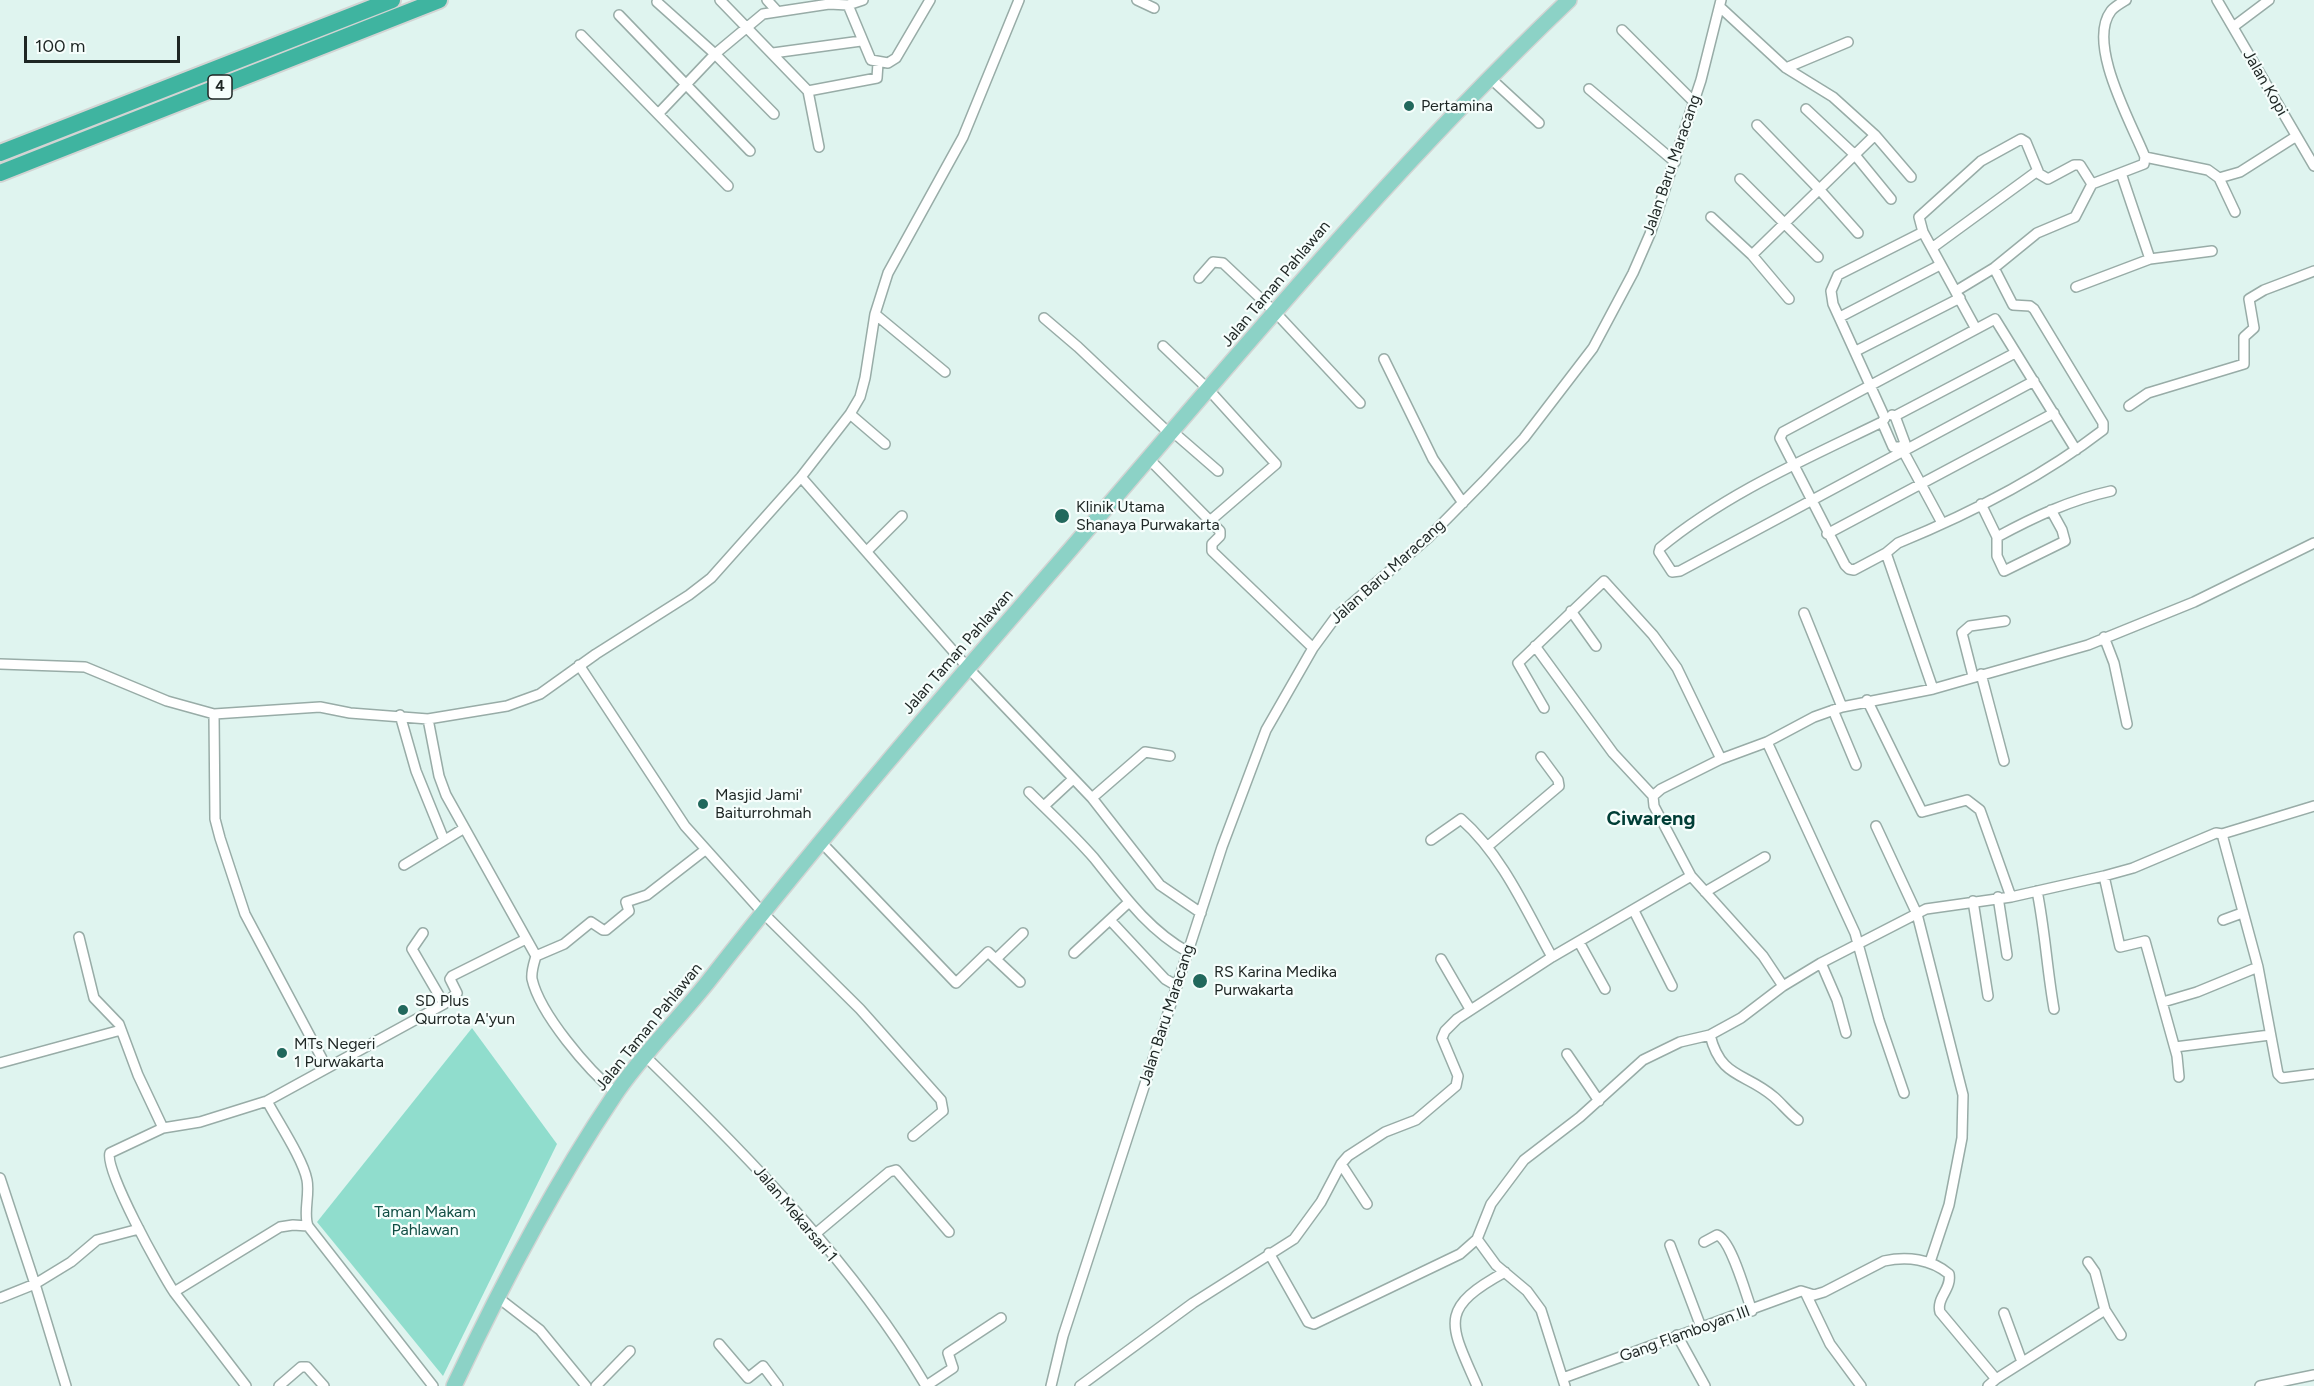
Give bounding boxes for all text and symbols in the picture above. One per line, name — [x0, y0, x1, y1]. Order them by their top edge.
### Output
scale bar — [27, 24, 183, 62]
text: 100 m — [35, 35, 85, 57]
street label: Jalan Kopi — [2238, 47, 2292, 119]
road number: 4 — [208, 75, 232, 99]
street label: Jalan Baru Maracang — [1639, 92, 1705, 238]
place label: Pertamina — [1421, 96, 1493, 116]
marker: Pertamina — [1402, 99, 1416, 113]
street label: Jalan Taman Pahlawan — [1218, 217, 1334, 351]
place label: Klinik Utama Shanaya Purwakarta — [1076, 497, 1220, 535]
marker: Klinik Utama Shanaya Purwakarta — [1053, 507, 1071, 525]
street label: Jalan Baru Maracang — [1327, 515, 1449, 629]
street label: Jalan Taman Pahlawan — [899, 586, 1017, 718]
place label: Masjid Jami' Baiturrohmah — [715, 785, 811, 823]
marker: Masjid Jami' Baiturrohmah — [696, 797, 710, 811]
district label: Ciwareng — [1607, 807, 1695, 831]
street label: Jalan Baru Maracang — [1135, 942, 1199, 1088]
street label: Jalan Taman Pahlawan — [592, 959, 706, 1095]
place label: RS Karina Medika Purwakarta — [1214, 962, 1337, 1000]
marker: RS Karina Medika Purwakarta — [1191, 972, 1209, 990]
place label: SD Plus Qurrota A'yun — [415, 991, 515, 1029]
marker: SD Plus Qurrota A'yun — [396, 1003, 410, 1017]
place label: MTs Negeri 1 Purwakarta — [294, 1034, 384, 1072]
marker: MTs Negeri 1 Purwakarta — [275, 1046, 289, 1060]
street label: Jalan Mekarsari 1 — [749, 1162, 841, 1266]
park label: Taman Makam Pahlawan — [374, 1202, 476, 1240]
street label: Gang Flamboyan III — [1617, 1301, 1753, 1367]

